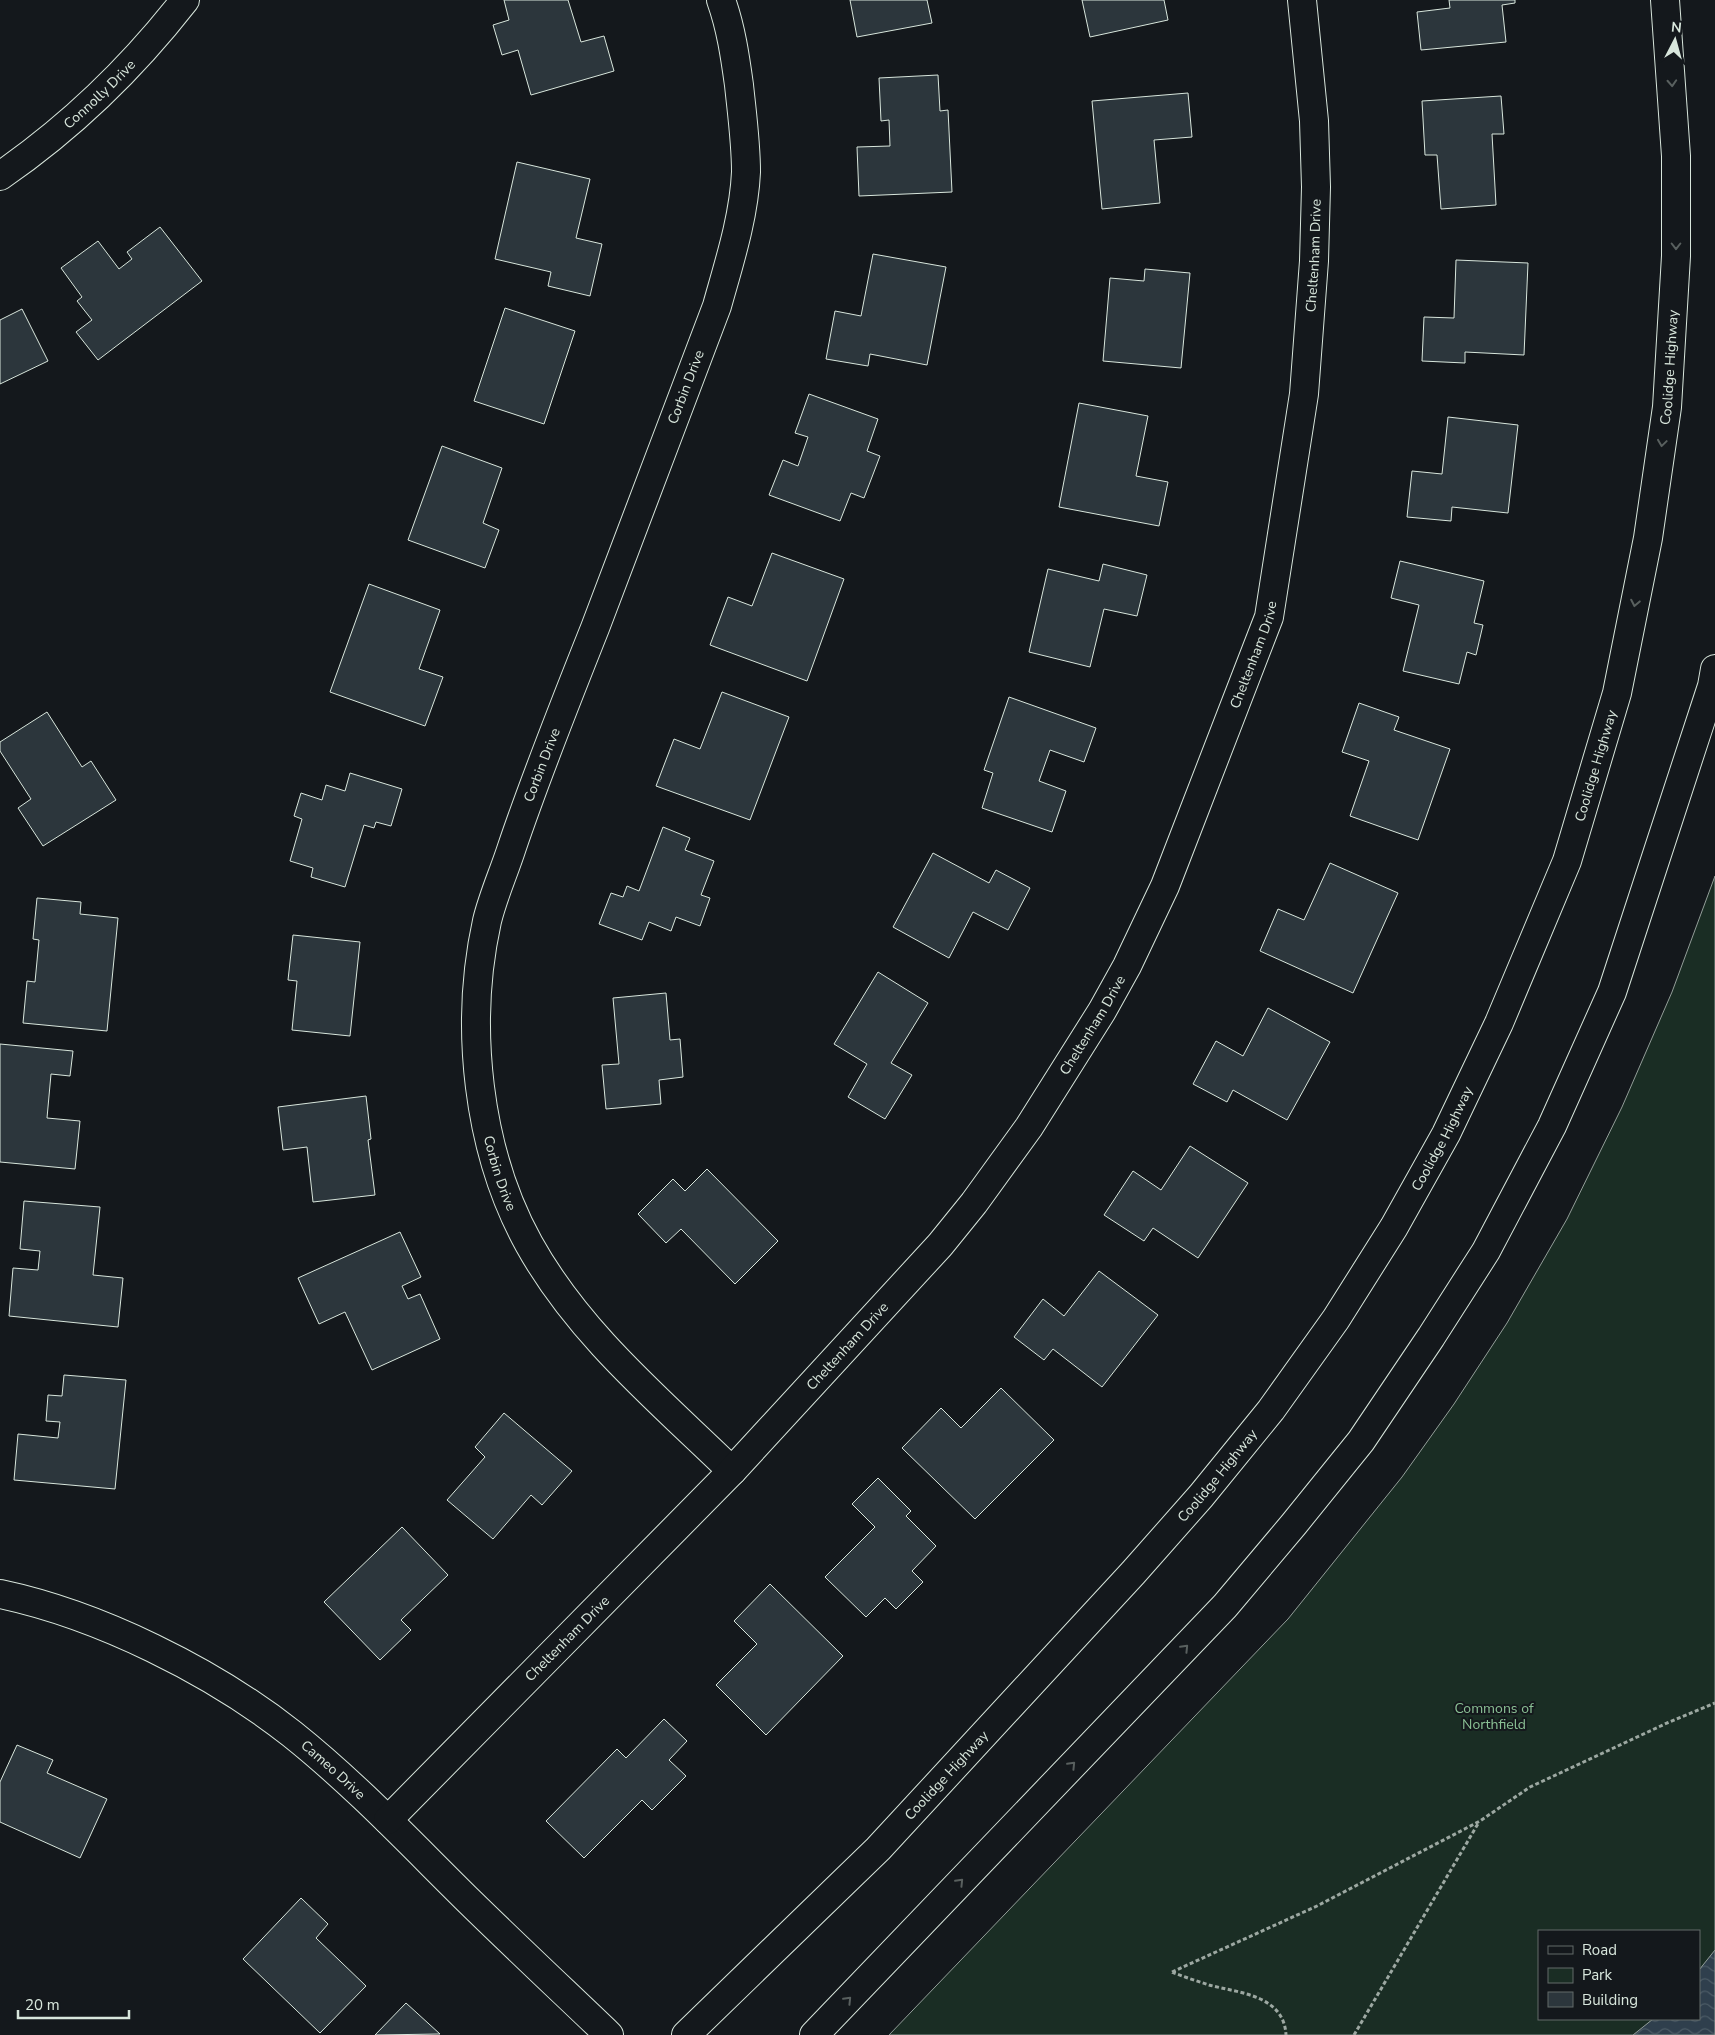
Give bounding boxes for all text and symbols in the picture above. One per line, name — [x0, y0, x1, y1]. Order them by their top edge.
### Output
north arrow — [1650, 15, 1700, 65]
text: N — [1670, 18, 1683, 38]
street label: Connolly Drive — [59, 55, 139, 133]
one-way arrow — [1666, 80, 1677, 88]
street label: Cheltenham Drive — [1301, 199, 1325, 313]
one-way arrow — [1671, 242, 1681, 250]
street label: Coolidge Highway — [1655, 308, 1682, 426]
street label: Corbin Drive — [663, 347, 709, 427]
one-way arrow — [1657, 439, 1668, 447]
one-way arrow — [1631, 599, 1641, 607]
street label: Cheltenham Drive — [1225, 600, 1281, 711]
street label: Coolidge Highway — [1570, 707, 1621, 824]
street label: Corbin Drive — [519, 725, 565, 805]
street label: Cheltenham Drive — [1055, 972, 1130, 1078]
street label: Coolidge Highway — [1407, 1082, 1477, 1194]
street label: Corbin Drive — [479, 1134, 521, 1214]
street label: Cheltenham Drive — [802, 1298, 892, 1394]
street label: Coolidge Highway — [1173, 1424, 1262, 1526]
street label: Cheltenham Drive — [520, 1591, 614, 1685]
one-way arrow — [1179, 1644, 1188, 1653]
park label: Commons of Northfield — [1454, 1699, 1534, 1734]
street label: Coolidge Highway — [900, 1726, 993, 1824]
street label: Cameo Drive — [297, 1736, 370, 1804]
one-way arrow — [1066, 1762, 1075, 1771]
one-way arrow — [954, 1879, 963, 1888]
legend — [1538, 1930, 1700, 2020]
text: Road — [1582, 1940, 1617, 1960]
text: Park — [1582, 1965, 1612, 1985]
scale bar — [18, 1988, 129, 2020]
text: Building — [1582, 1990, 1638, 2010]
text: 20 m — [25, 1995, 60, 2015]
one-way arrow — [842, 1996, 851, 2005]

